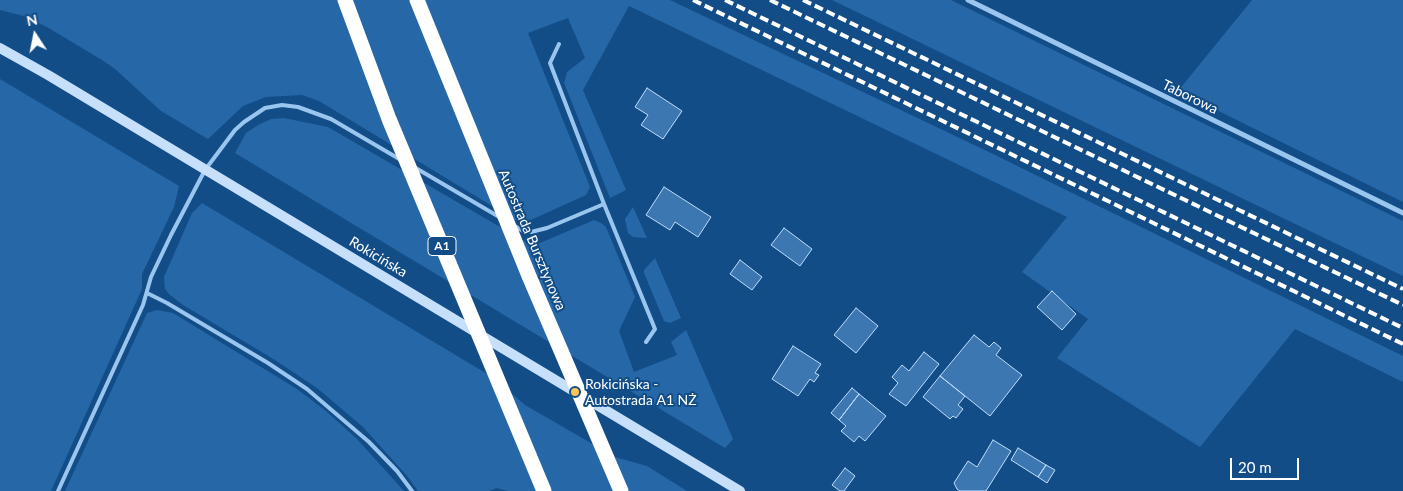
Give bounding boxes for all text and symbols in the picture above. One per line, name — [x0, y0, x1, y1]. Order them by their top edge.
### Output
north arrow — [10, 10, 60, 60]
text: N — [25, 10, 39, 29]
street label: Taborowa — [1159, 76, 1221, 118]
street label: Autostrada Bursztynowa — [495, 167, 569, 313]
street label: Rokicińska — [346, 233, 410, 281]
road number: A1 — [428, 237, 456, 256]
place label: Rokicińska - Autostrada A1 NŻ — [585, 376, 697, 408]
marker: Rokicińska - Autostrada A1 NŻ — [569, 386, 581, 398]
scale bar — [1233, 448, 1302, 480]
text: 20 m — [1238, 458, 1272, 476]

